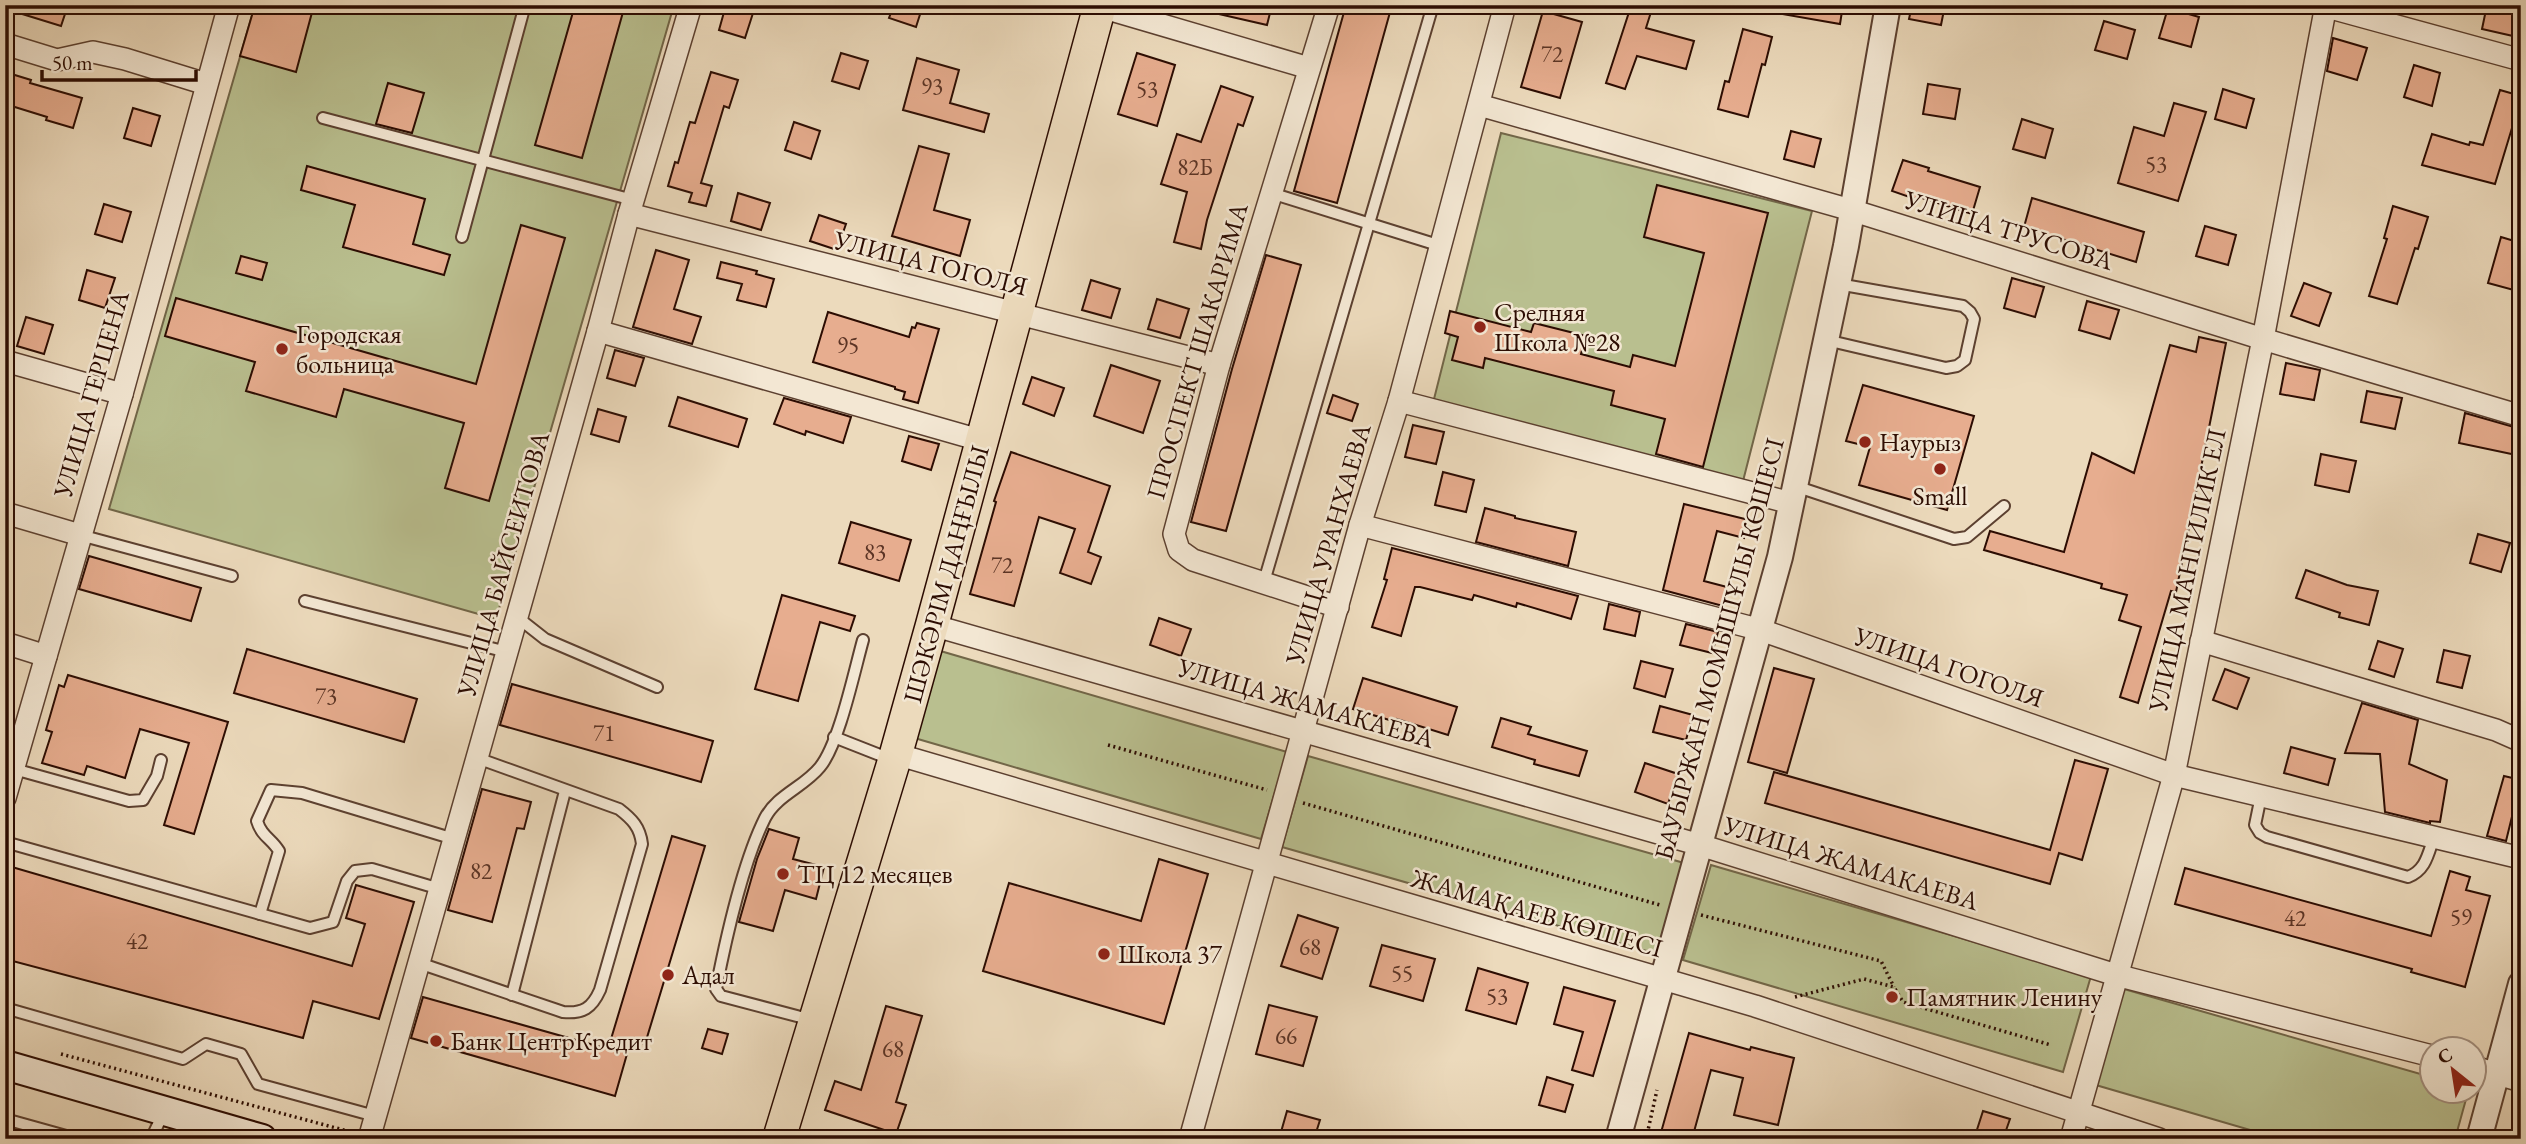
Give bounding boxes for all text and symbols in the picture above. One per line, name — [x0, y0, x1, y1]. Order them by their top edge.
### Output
scale bar — [42, 38, 196, 82]
house number: 72 — [1541, 39, 1563, 69]
text: 50 m — [52, 49, 93, 76]
house number: 93 — [921, 71, 943, 101]
house number: 53 — [1136, 74, 1158, 104]
house number: 53 — [2145, 149, 2167, 179]
house number: 82Б — [1177, 152, 1213, 182]
street label: УЛИЦА ТРУСОВА — [1900, 182, 2118, 278]
street label: ПРОСПЕКТ ШАКАРИМА — [1138, 198, 1256, 503]
street label: УЛИЦА ГОГОЛЯ — [830, 222, 1031, 303]
street label: УЛИЦА ГЕРЦЕНА — [45, 286, 137, 502]
place label: Срелняя Школа №28 — [1494, 295, 1621, 359]
place label: Городская больница — [296, 317, 402, 381]
marker: Срелняя Школа №28 — [1472, 319, 1488, 335]
house number: 95 — [837, 330, 859, 360]
marker: Городская больница — [274, 341, 290, 357]
street label: УЛИЦА УРАНХАЕВА — [1277, 418, 1379, 670]
place label: Наурыз — [1879, 425, 1961, 459]
street label: УЛИЦА МАНГИЛИК ЕЛ — [2140, 425, 2234, 716]
street label: УЛИЦА БАЙСЕИТОВА — [449, 426, 557, 702]
street label: БАУЫРЖАН МОМЫШҰЛЫ КӨШЕСІ — [1646, 434, 1792, 864]
marker: Наурыз — [1857, 434, 1873, 450]
street label: ШӘКӘРІМ ДАҢҒЫЛЫ — [895, 441, 997, 707]
marker: Small — [1932, 461, 1948, 477]
place label: Small — [1912, 479, 1968, 513]
house number: 83 — [864, 537, 886, 567]
house number: 72 — [991, 550, 1013, 580]
street label: УЛИЦА ГОГОЛЯ — [1849, 618, 2048, 715]
street label: УЛИЦА ЖАМАКАЕВА — [1173, 650, 1439, 756]
house number: 73 — [315, 681, 337, 711]
house number: 71 — [593, 718, 615, 748]
street label: УЛИЦА ЖАМАКАЕВА — [1718, 808, 1984, 918]
house number: 82 — [470, 856, 492, 886]
place label: ТЦ 12 месяцев — [797, 857, 953, 891]
street label: ЖАМАҚАЕВ КӨШЕСІ — [1406, 861, 1667, 965]
marker: ТЦ 12 месяцев — [775, 866, 791, 882]
house number: 59 — [2450, 902, 2472, 932]
house number: 42 — [2284, 903, 2306, 933]
house number: 42 — [126, 926, 148, 956]
house number: 68 — [1299, 932, 1321, 962]
place label: Школа 37 — [1118, 937, 1223, 971]
marker: Школа 37 — [1096, 946, 1112, 962]
place label: Адал — [681, 958, 735, 992]
house number: 55 — [1391, 958, 1413, 988]
marker: Адал — [660, 967, 676, 983]
place label: Памятник Ленину — [1906, 980, 2103, 1014]
house number: 53 — [1486, 981, 1508, 1011]
marker: Памятник Ленину — [1884, 989, 1900, 1005]
house number: 66 — [1275, 1021, 1297, 1051]
place label: Банк ЦентрКредит — [450, 1024, 652, 1058]
marker: Банк ЦентрКредит — [428, 1033, 444, 1049]
house number: 68 — [882, 1034, 904, 1064]
north arrow — [2418, 1036, 2488, 1106]
text: С — [2433, 1042, 2457, 1070]

